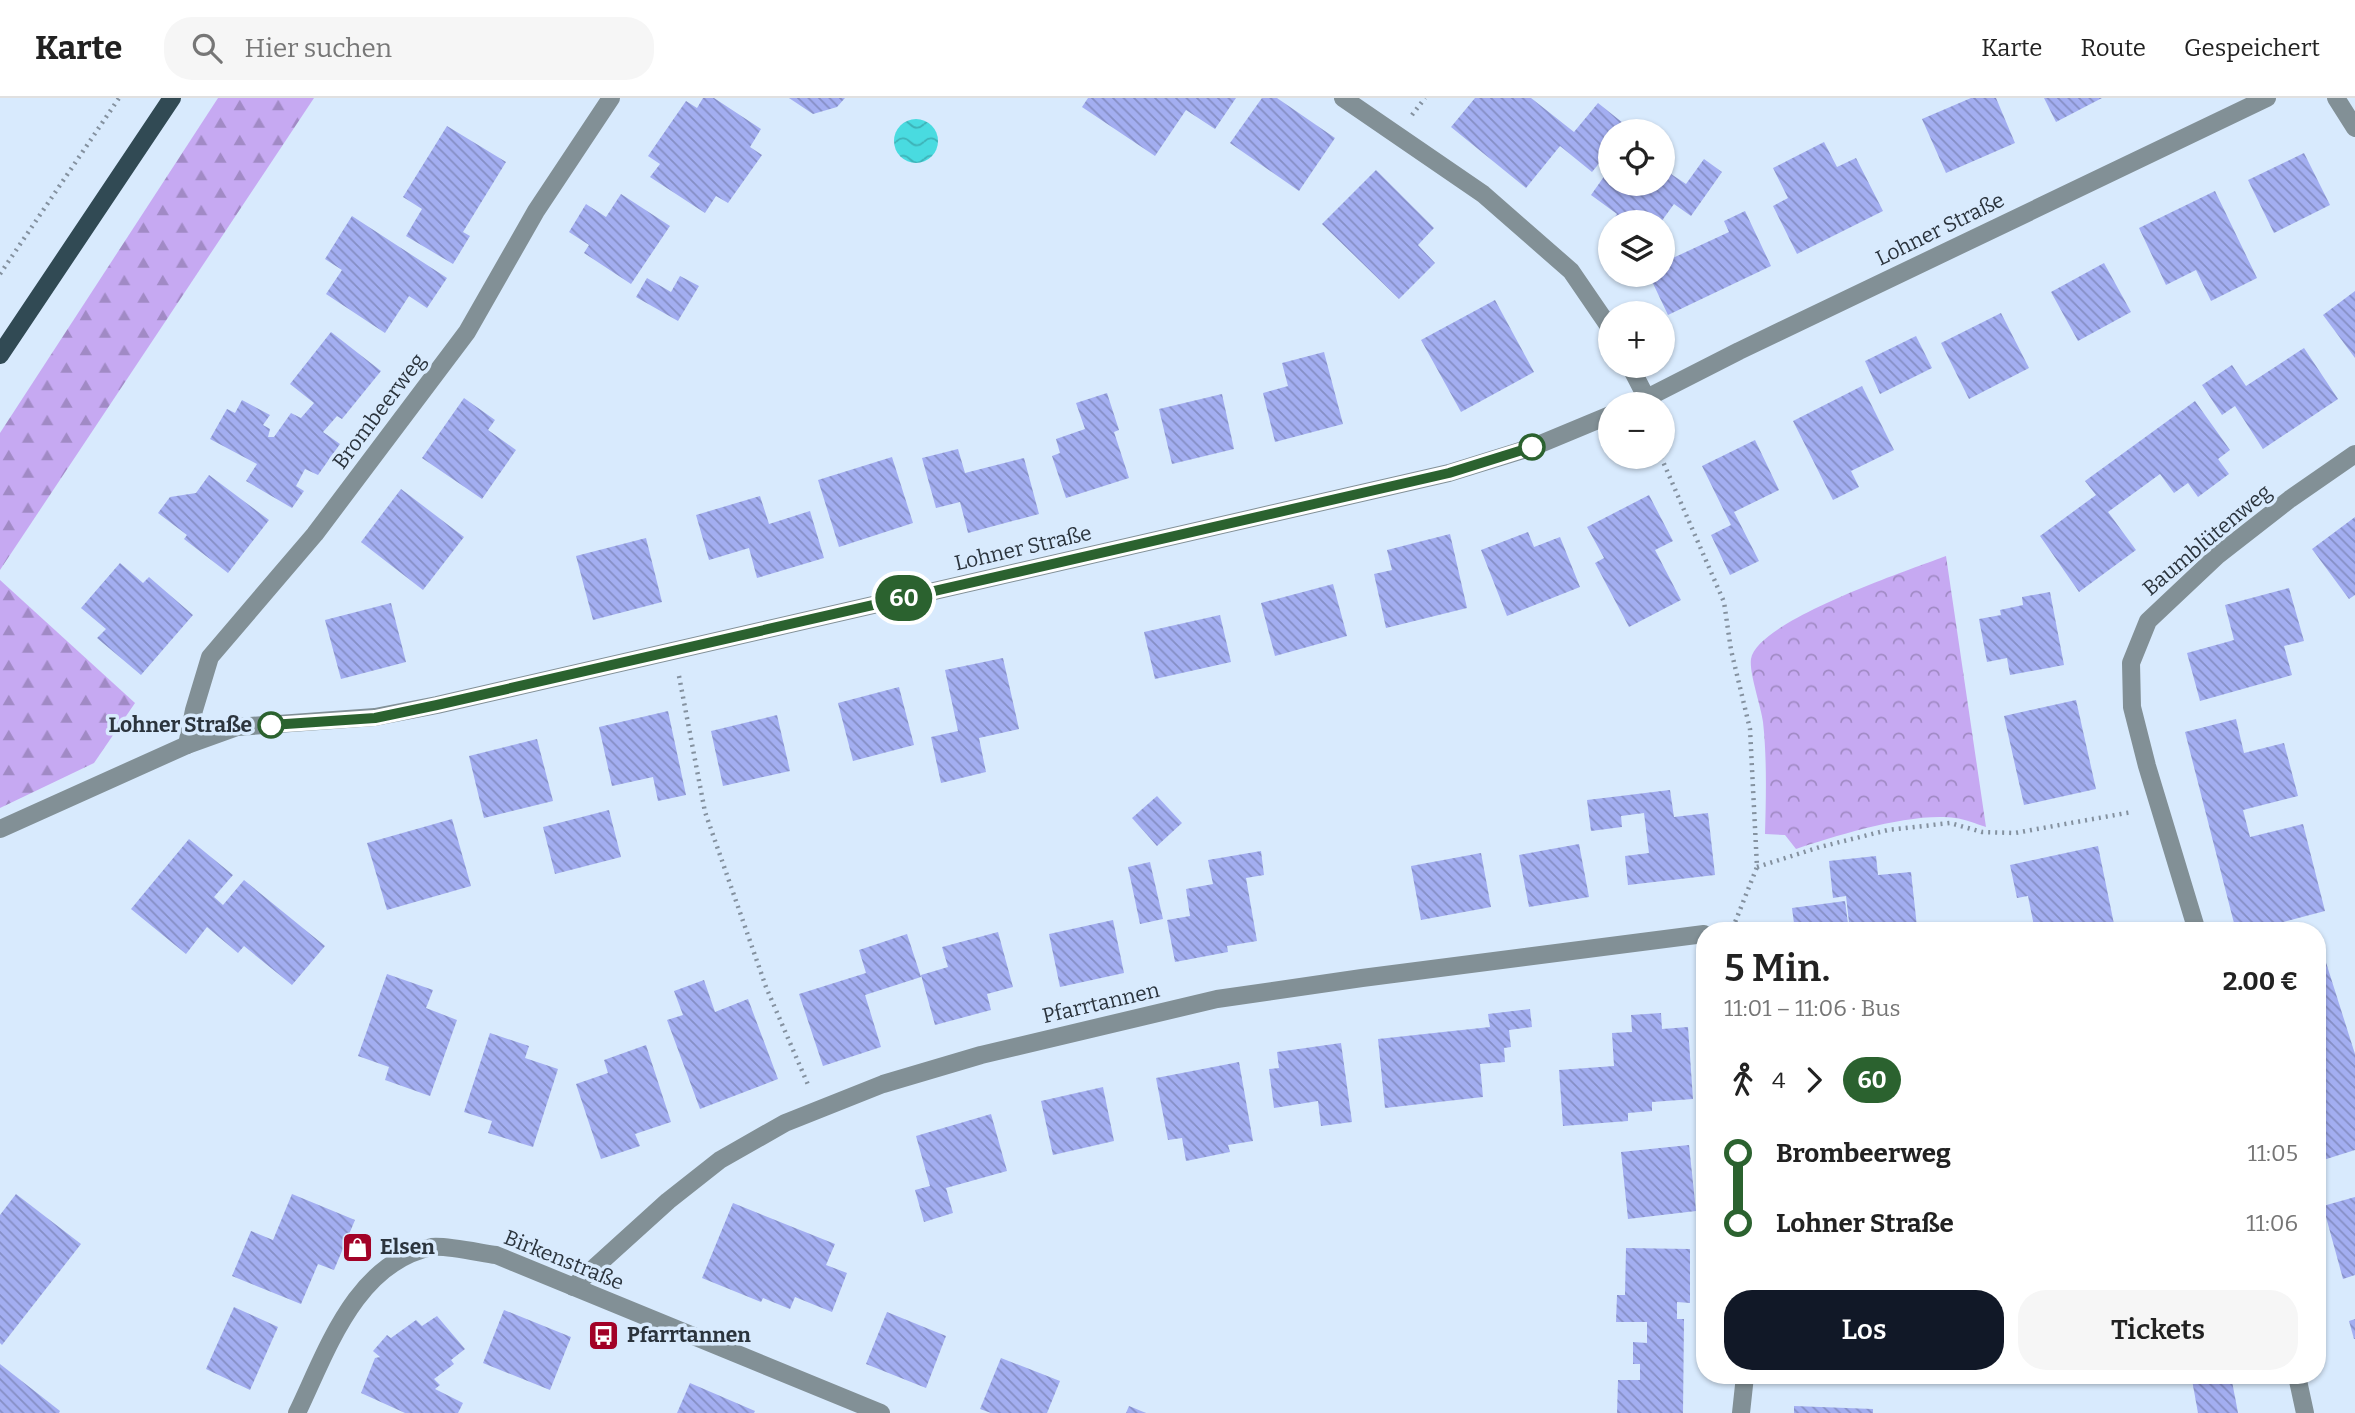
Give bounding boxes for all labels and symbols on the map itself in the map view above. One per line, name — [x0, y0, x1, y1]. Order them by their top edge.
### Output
street label: Lohner Straße — [1872, 187, 2008, 271]
street label: Brombeerweg — [327, 348, 431, 474]
unlabelled marker — [1519, 434, 1545, 460]
street label: Baumblütenweg — [2137, 478, 2277, 601]
street label: Lohner Straße — [952, 520, 1094, 576]
line badge: 60 — [872, 575, 936, 621]
place label: Lohner Straße — [108, 712, 252, 738]
marker: Lohner Straße — [258, 712, 284, 738]
street label: Pfarrtannen — [1040, 977, 1162, 1029]
street label: Birkenstraße — [500, 1224, 628, 1296]
shop icon: Elsen — [340, 1230, 374, 1264]
place label: Elsen — [380, 1234, 435, 1260]
bus stop icon: Pfarrtannen — [587, 1318, 621, 1352]
place label: Pfarrtannen — [627, 1322, 751, 1348]

